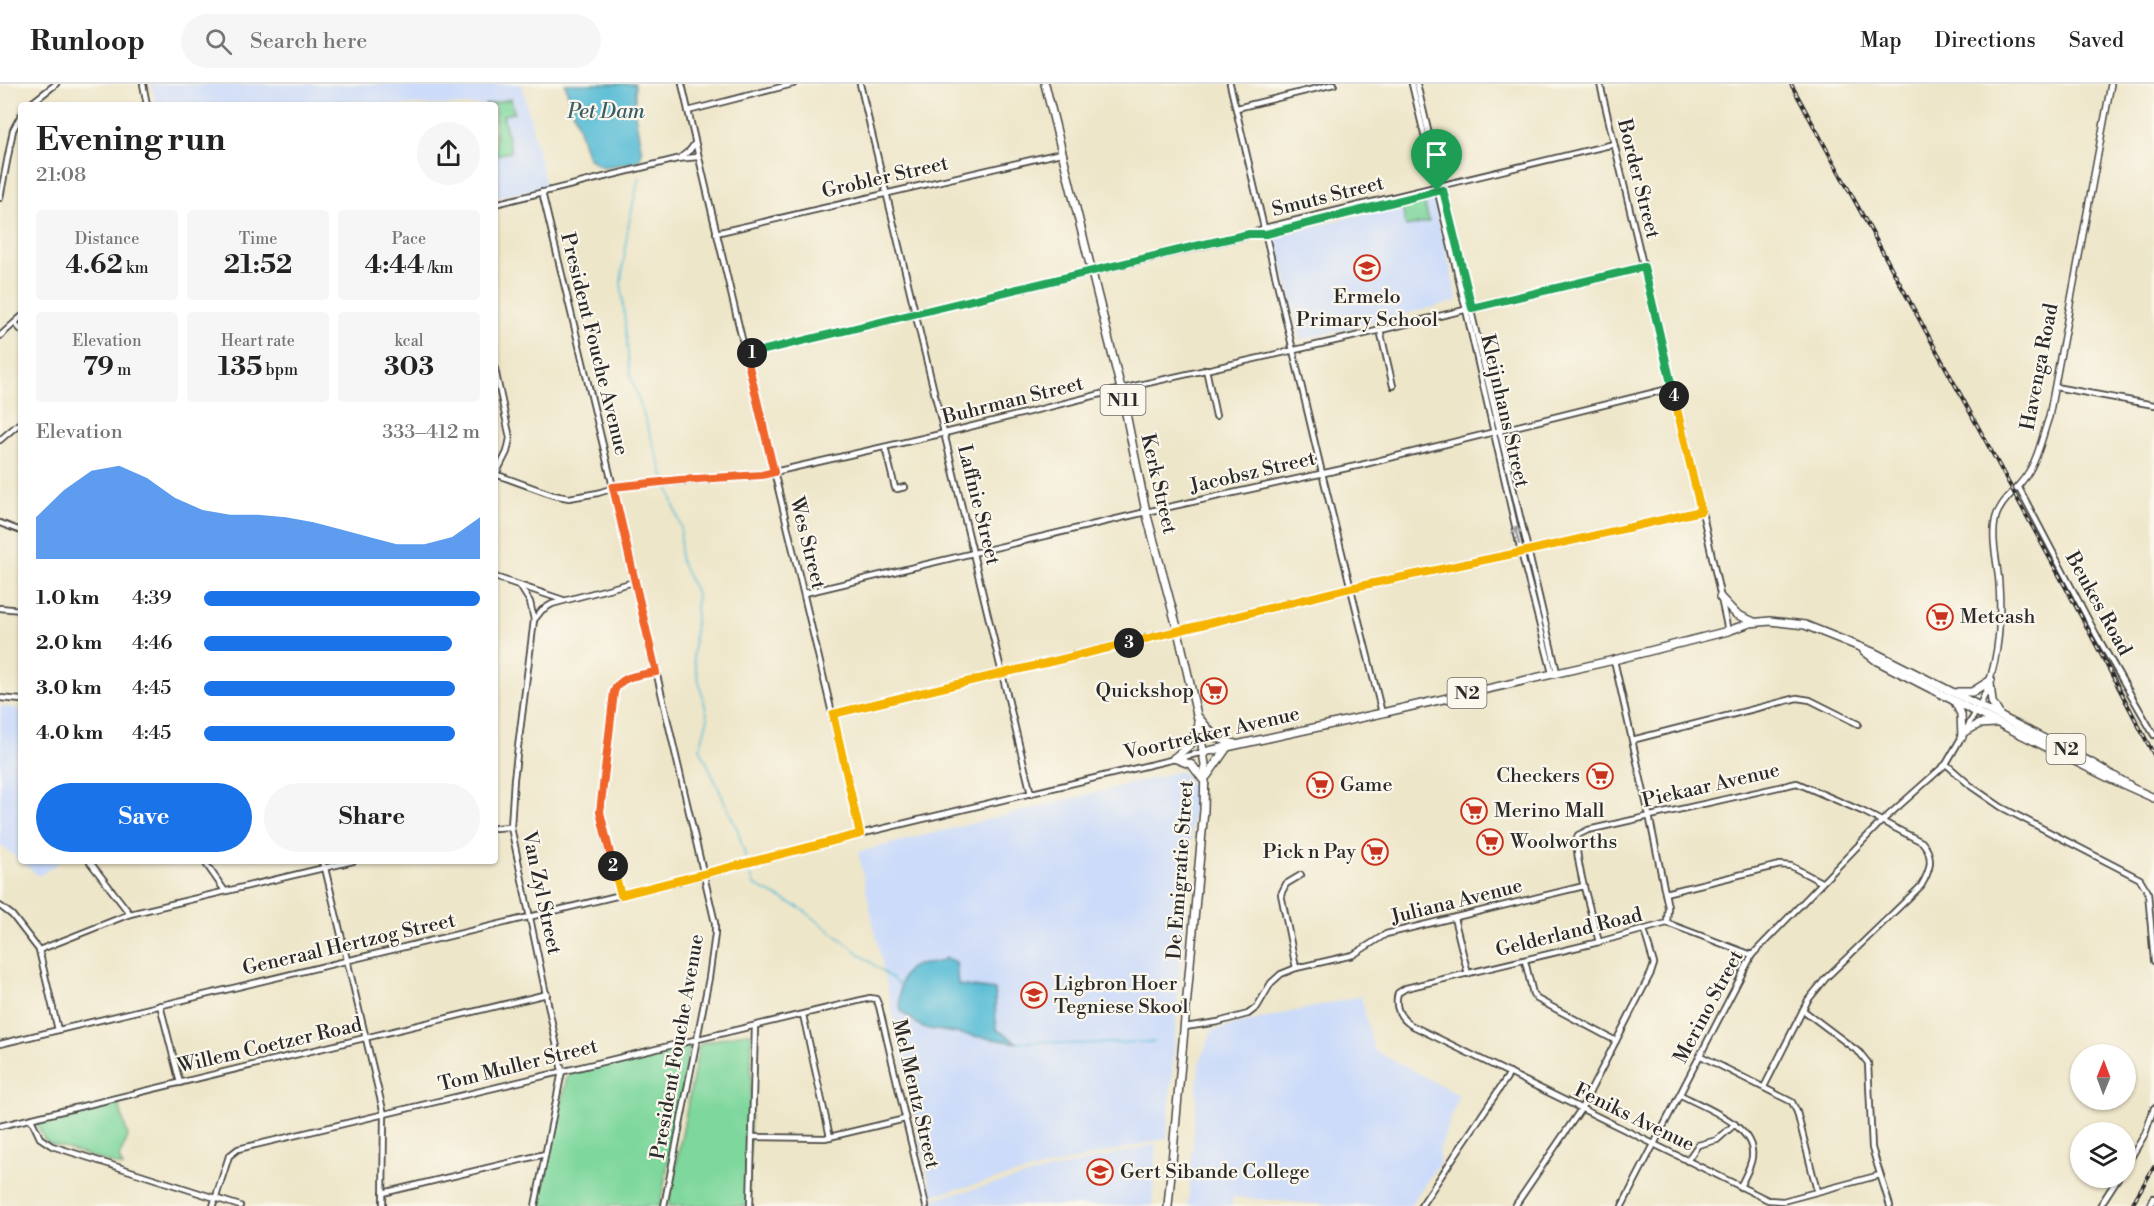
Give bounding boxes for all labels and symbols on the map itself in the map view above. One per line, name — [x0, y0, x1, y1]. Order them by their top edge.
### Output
water label: Pet Dam — [566, 99, 646, 125]
street label: Border Street — [1611, 116, 1665, 241]
pin — [1411, 129, 1462, 191]
street label: Grobler Street — [819, 151, 951, 205]
street label: Smuts Street — [1269, 171, 1387, 223]
street label: President Fouche Avenue — [554, 230, 634, 458]
school or university icon: Ermelo Primary School — [1352, 253, 1382, 283]
place label: Ermelo Primary School — [1296, 285, 1438, 333]
street label: Havenga Road — [2015, 301, 2065, 433]
street label: Kleijnhans Street — [1474, 332, 1534, 490]
pin: 1 — [737, 338, 767, 368]
street label: Buhrman Street — [939, 371, 1086, 431]
pin: 4 — [1659, 381, 1689, 411]
road number: N11 — [1100, 385, 1146, 415]
street label: Kerk Street — [1134, 432, 1182, 536]
street label: Laffnie Street — [951, 442, 1005, 568]
street label: Jacobsz Street — [1187, 446, 1318, 500]
street label: Wes Street — [783, 493, 831, 592]
one-way arrow — [1510, 526, 1522, 545]
street label: Beukes Road — [2059, 547, 2137, 661]
supermarket icon: Metcash — [1925, 602, 1955, 632]
place label: Metcash — [1960, 605, 2036, 630]
pin: 3 — [1114, 628, 1144, 658]
supermarket icon: Quickshop — [1199, 676, 1229, 706]
road number: N2 — [1448, 678, 1486, 708]
place label: Quickshop — [1096, 679, 1194, 704]
street label: Voortrekker Avenue — [1121, 702, 1302, 767]
road number: N2 — [2046, 734, 2086, 764]
street label: Piekaar Avenue — [1640, 758, 1782, 814]
supermarket icon: Checkers — [1585, 761, 1615, 791]
place label: Checkers — [1496, 764, 1580, 789]
supermarket icon: Game — [1305, 770, 1335, 800]
place label: Game — [1340, 773, 1392, 798]
street label: De Emigratie Street — [1162, 780, 1200, 960]
supermarket icon: Merino Mall — [1459, 796, 1489, 826]
place label: Merino Mall — [1494, 799, 1604, 824]
supermarket icon: Woolworths — [1475, 827, 1505, 857]
street label: Van Zyl Street — [516, 828, 566, 957]
place label: Woolworths — [1509, 830, 1617, 855]
supermarket icon: Pick n Pay — [1360, 837, 1390, 867]
place label: Pick n Pay — [1263, 840, 1356, 865]
pin: 2 — [598, 851, 628, 881]
street label: Juliana Avenue — [1388, 874, 1525, 931]
street label: Gelderland Road — [1493, 903, 1646, 963]
street label: Generaal Hertzog Street — [240, 908, 458, 982]
street label: President Fouche Avenue — [646, 932, 710, 1162]
street label: Merino Street — [1669, 946, 1749, 1068]
place label: Ligbron Hoer Tegniese Skool — [1054, 972, 1188, 1020]
school or university icon: Ligbron Hoer Tegniese Skool — [1019, 980, 1049, 1010]
street label: Willem Coetzer Road — [174, 1012, 365, 1080]
street label: Mel Mentz Street — [886, 1017, 944, 1171]
street label: Tom Muller Street — [436, 1034, 600, 1098]
north arrow — [2070, 1044, 2136, 1110]
street label: Feniks Avenue — [1570, 1078, 1698, 1158]
school or university icon: Gert Sibande College — [1085, 1157, 1115, 1187]
place label: Gert Sibande College — [1120, 1160, 1309, 1185]

